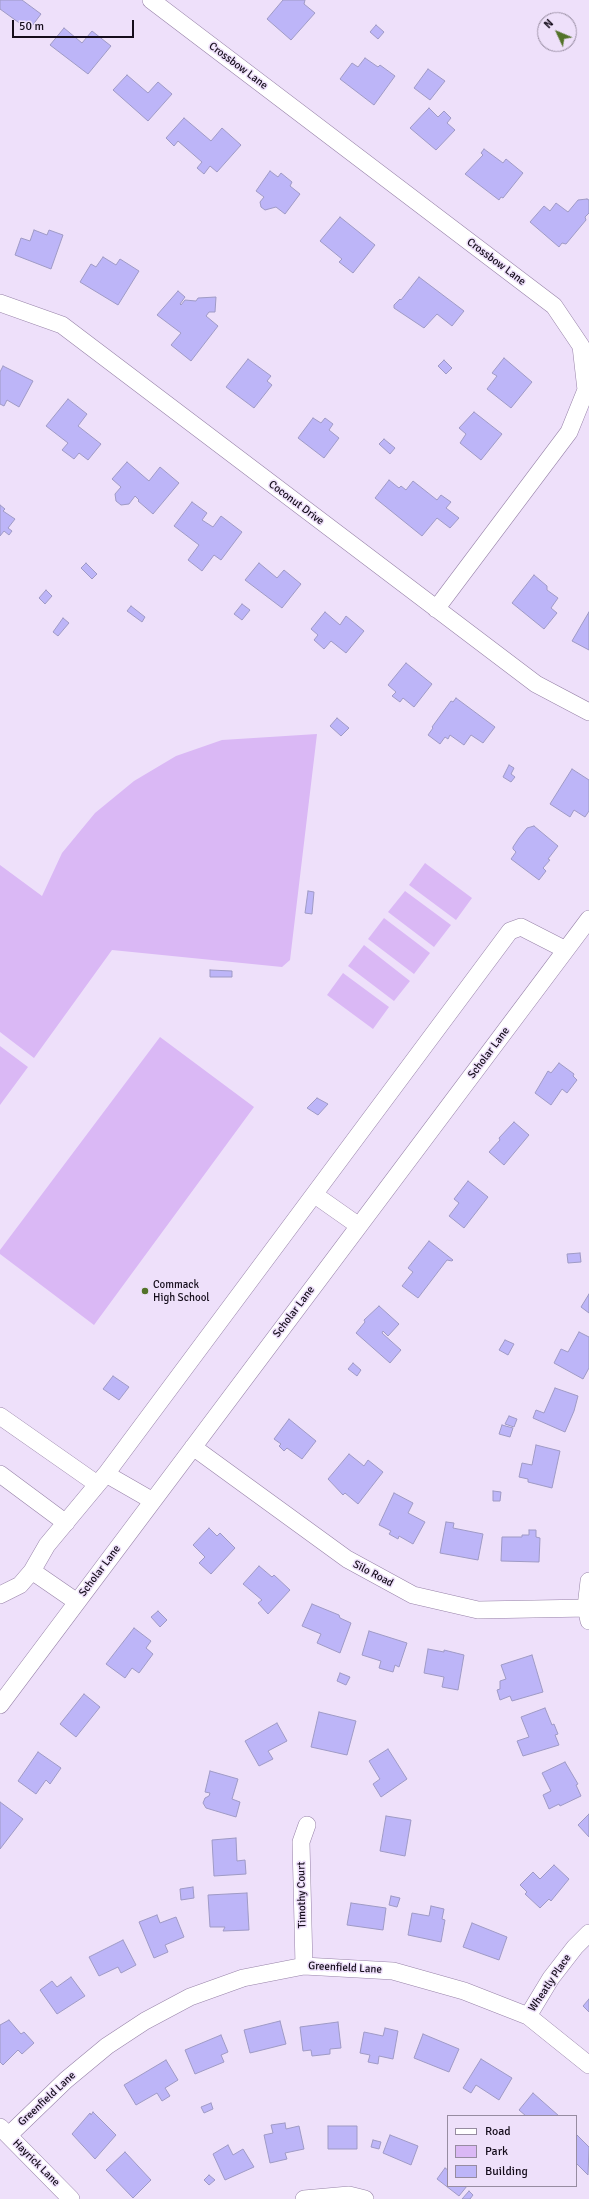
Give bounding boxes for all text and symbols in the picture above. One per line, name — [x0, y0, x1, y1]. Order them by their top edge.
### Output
scale bar — [14, 12, 136, 38]
north arrow — [537, 12, 577, 52]
text: N — [541, 17, 556, 31]
text: 50 m — [19, 19, 44, 34]
street label: Crossbow Lane — [206, 40, 270, 92]
street label: Crossbow Lane — [464, 236, 528, 288]
street label: Coconut Drive — [266, 478, 326, 528]
street label: Scholar Lane — [465, 1025, 513, 1081]
place label: Commack High School — [153, 1278, 210, 1304]
street label: Scholar Lane — [270, 1284, 318, 1340]
marker: Commack High School — [140, 1286, 150, 1296]
street label: Scholar Lane — [76, 1543, 124, 1599]
street label: Silo Road — [351, 1558, 395, 1590]
street label: Timothy Court — [295, 1862, 309, 1928]
street label: Wheatly Place — [526, 1952, 574, 2014]
street label: Greenfield Lane — [308, 1959, 382, 1977]
street label: Greenfield Lane — [15, 2069, 79, 2129]
legend — [447, 2115, 577, 2187]
text: Road — [485, 2124, 511, 2139]
street label: Hayrick Lane — [10, 2137, 62, 2189]
text: Park — [485, 2144, 508, 2159]
text: Building — [485, 2164, 528, 2179]

